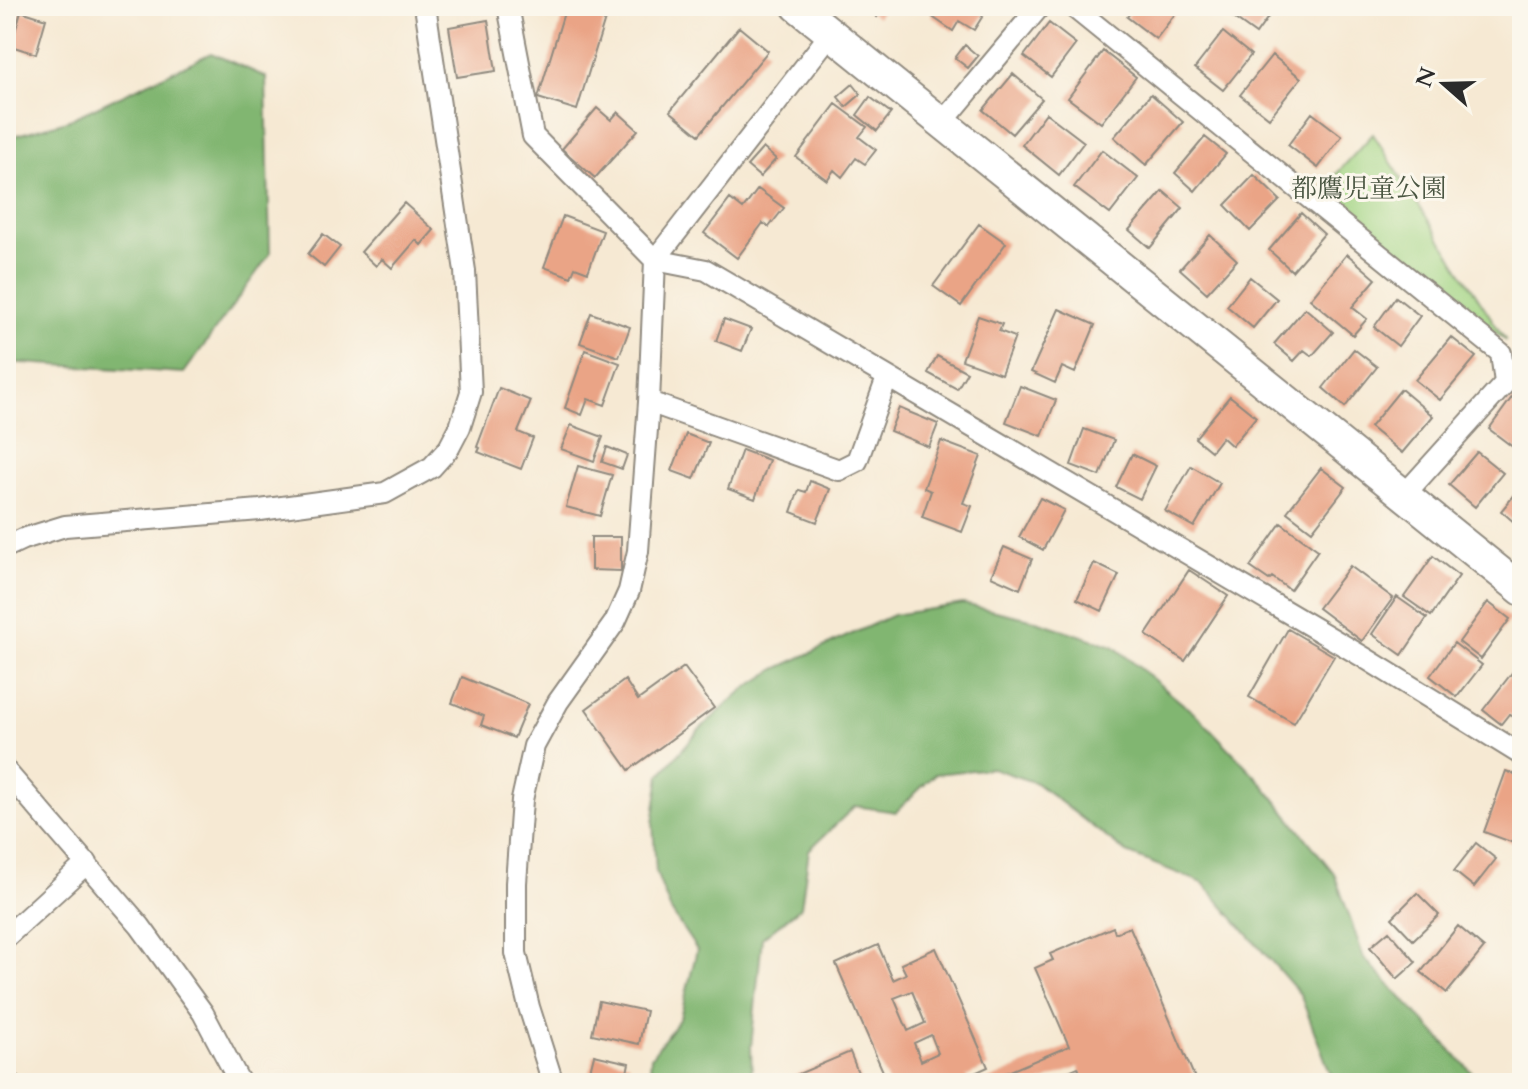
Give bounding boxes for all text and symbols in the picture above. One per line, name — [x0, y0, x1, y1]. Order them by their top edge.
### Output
north arrow — [1404, 44, 1484, 124]
text: N — [1409, 63, 1444, 92]
park label: 都鷹児童公園 — [1291, 171, 1447, 206]

